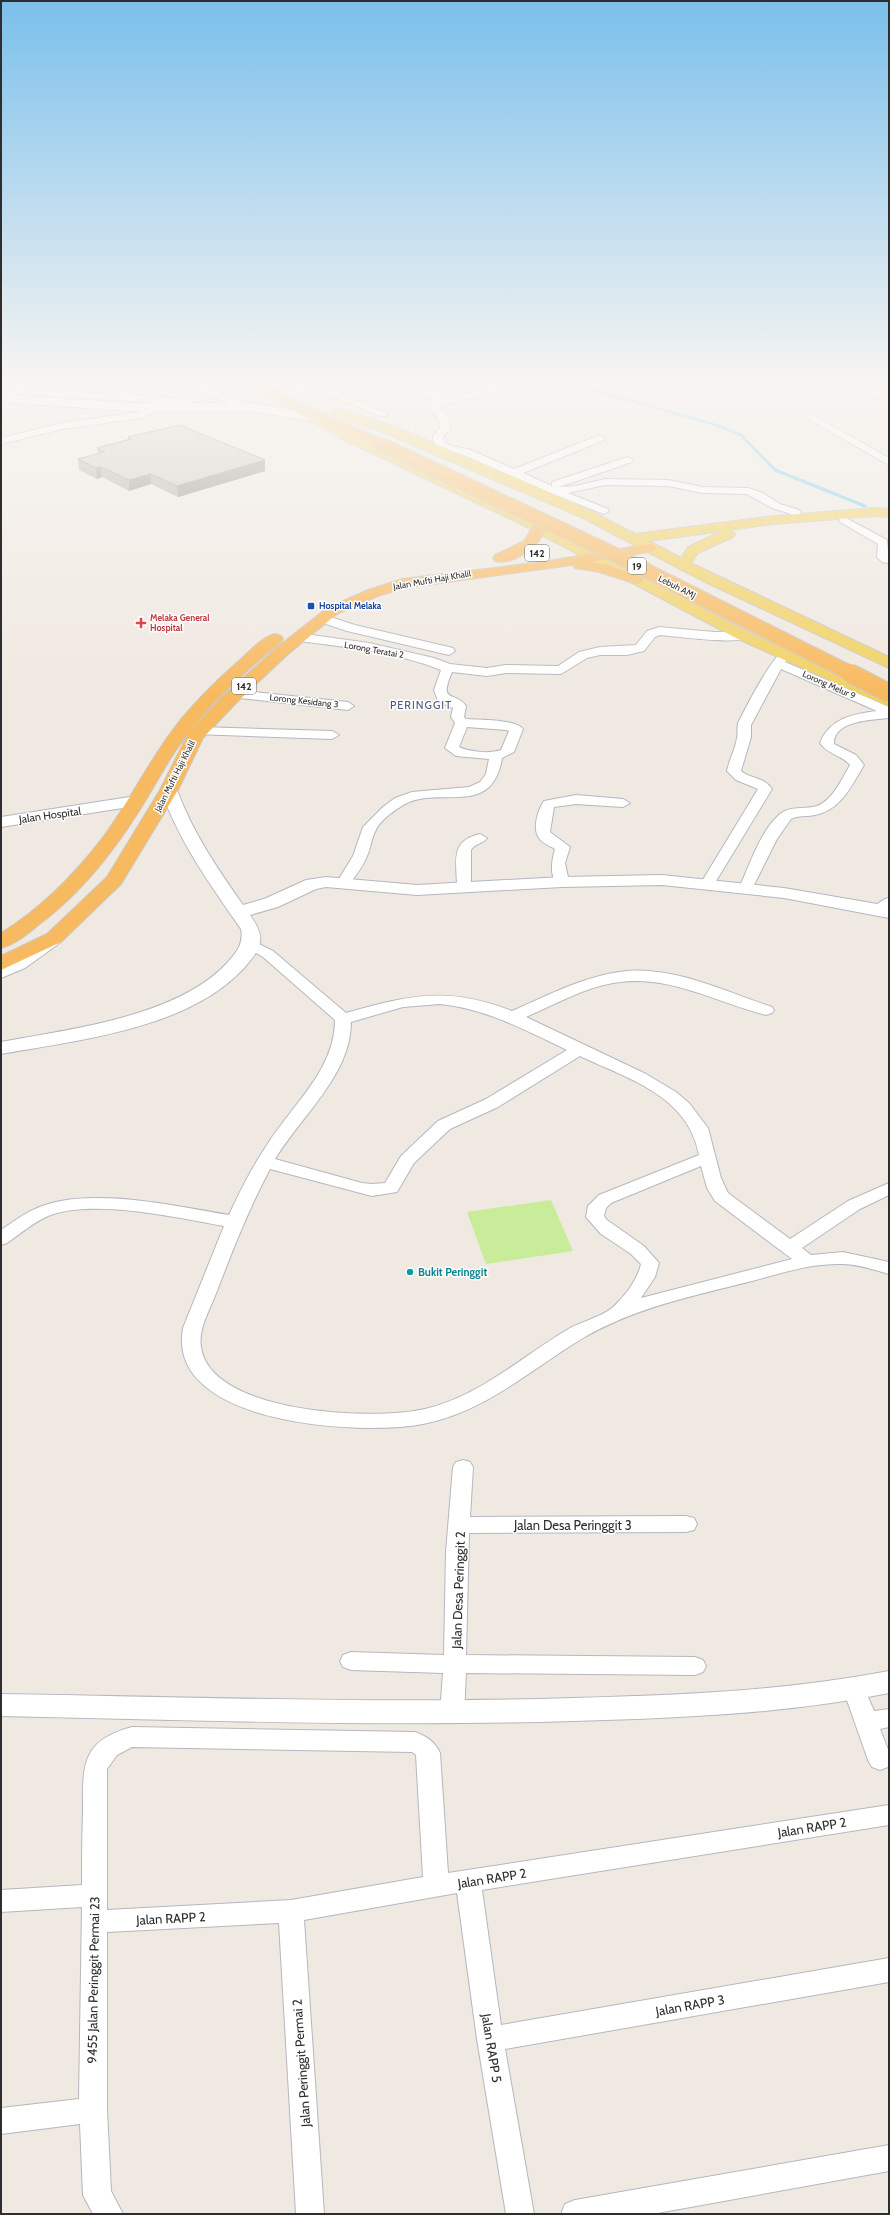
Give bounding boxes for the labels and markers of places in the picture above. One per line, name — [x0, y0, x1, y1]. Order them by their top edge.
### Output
place label: Hospital Melaka — [319, 600, 382, 611]
marker: Hospital Melaka — [306, 601, 316, 611]
place label: Melaka General Hospital — [150, 612, 210, 633]
marker: Melaka General Hospital — [135, 617, 147, 629]
place label: Bukit Peringgit — [418, 1265, 487, 1279]
marker: Bukit Peringgit — [405, 1267, 415, 1277]

